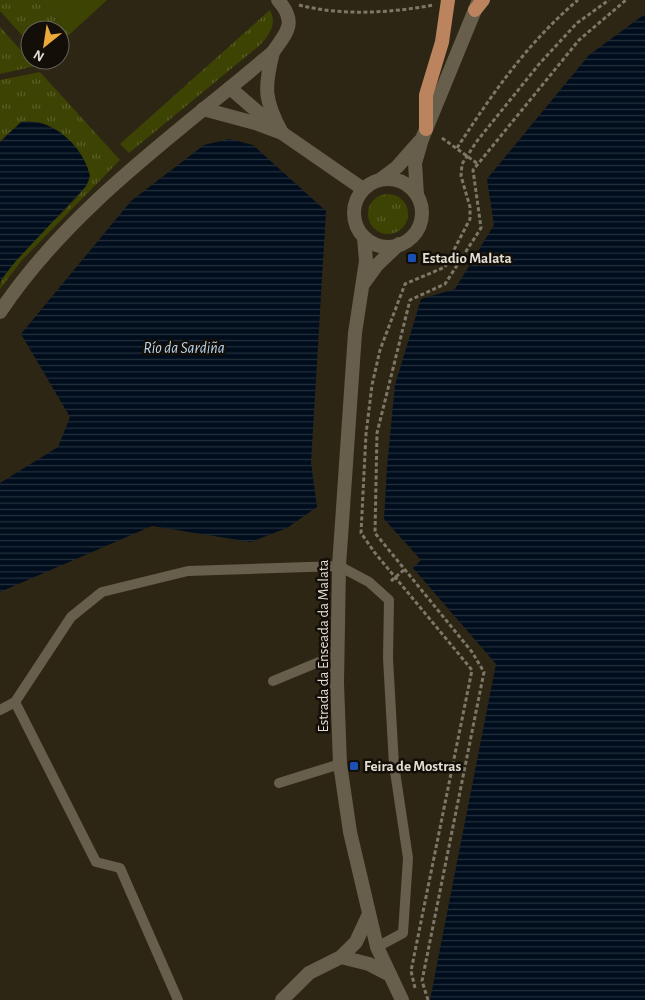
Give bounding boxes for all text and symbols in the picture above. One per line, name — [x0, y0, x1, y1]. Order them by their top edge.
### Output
north arrow — [20, 20, 70, 70]
text: N — [31, 47, 47, 64]
place label: Estadio Malata — [422, 251, 512, 266]
marker: Estadio Malata — [406, 252, 418, 264]
water label: Río da Sardiña — [143, 340, 225, 356]
street label: Estrada da Enseada da Malata — [316, 559, 331, 733]
place label: Feira de Mostras — [364, 759, 461, 774]
marker: Feira de Mostras — [348, 760, 360, 772]

